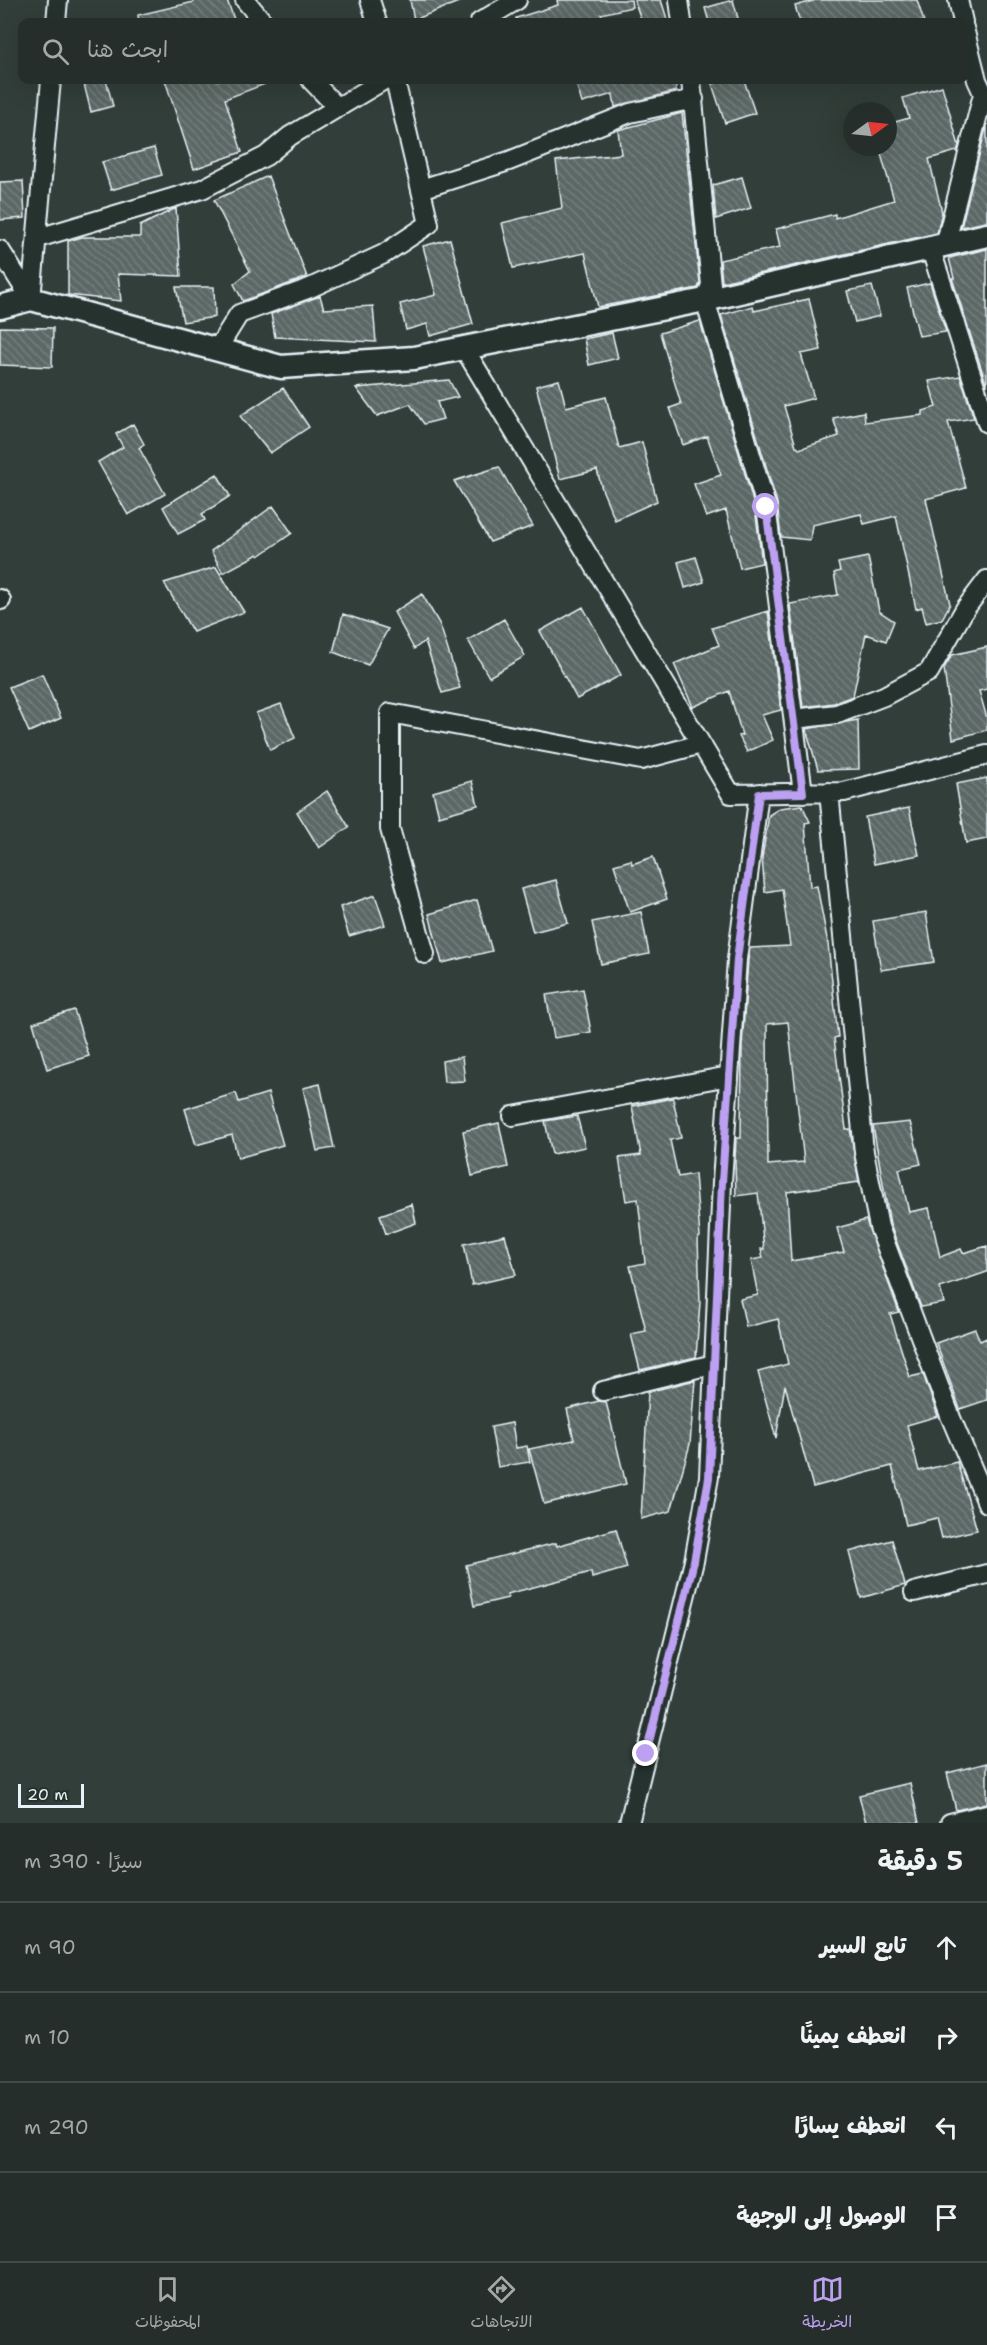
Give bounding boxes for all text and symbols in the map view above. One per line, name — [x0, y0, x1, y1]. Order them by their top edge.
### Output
search box — [18, 18, 969, 84]
icon: search — [39, 35, 72, 68]
text: ابحث هنا — [87, 35, 168, 64]
north arrow — [843, 102, 897, 156]
route start — [752, 493, 778, 519]
route end — [632, 1740, 658, 1766]
scale bar — [18, 1781, 84, 1808]
text: 20 m — [27, 1784, 68, 1805]
text: 5 دقيقة — [878, 1843, 963, 1878]
text: سيرًا · 390 m — [24, 1848, 143, 1874]
text: تابع السير — [820, 1931, 906, 1960]
icon: ahead — [930, 1931, 963, 1964]
text: 90 m — [24, 1934, 76, 1960]
text: انعطف يمينًا — [800, 2021, 906, 2050]
icon: right — [930, 2021, 963, 2054]
text: 10 m — [24, 2024, 70, 2050]
text: انعطف يسارًا — [794, 2111, 906, 2140]
icon: left — [930, 2111, 963, 2144]
text: 290 m — [24, 2114, 89, 2140]
text: الوصول إلى الوجهة — [736, 2201, 906, 2230]
icon: arrive — [930, 2201, 963, 2234]
tab: المحفوظات — [135, 2273, 201, 2336]
tab: الاتجاهات — [471, 2273, 532, 2336]
tab: الخريطة — [802, 2273, 852, 2336]

